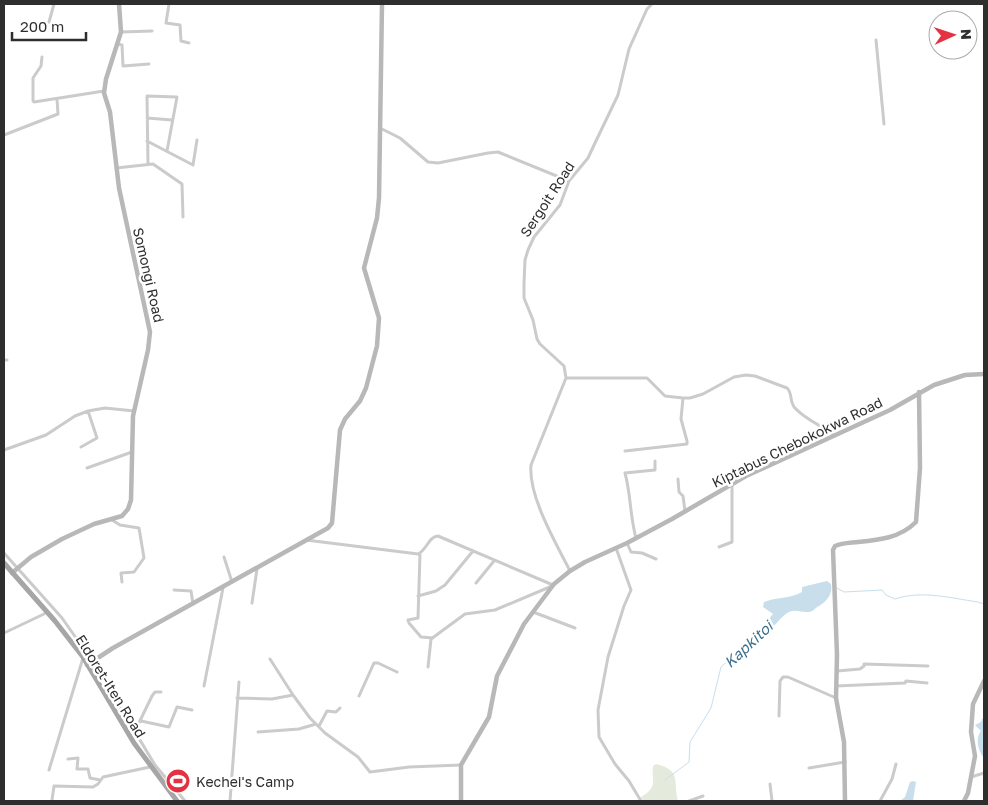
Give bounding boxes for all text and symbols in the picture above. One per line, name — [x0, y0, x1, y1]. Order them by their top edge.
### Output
scale bar — [12, 10, 86, 42]
north arrow — [928, 10, 978, 60]
text: 200 m — [20, 17, 64, 35]
text: N — [958, 29, 975, 40]
street label: Sergoit Road — [516, 158, 578, 240]
street label: Somongi Road — [130, 226, 168, 324]
street label: Kiptabus Chebokokwa Road — [709, 393, 885, 491]
water label: Kapkitoi — [720, 616, 777, 671]
street label: Eldoret-Iten Road — [72, 631, 150, 741]
sports icon: Kechei's Camp — [165, 768, 191, 794]
place label: Kechei's Camp — [196, 773, 294, 790]

